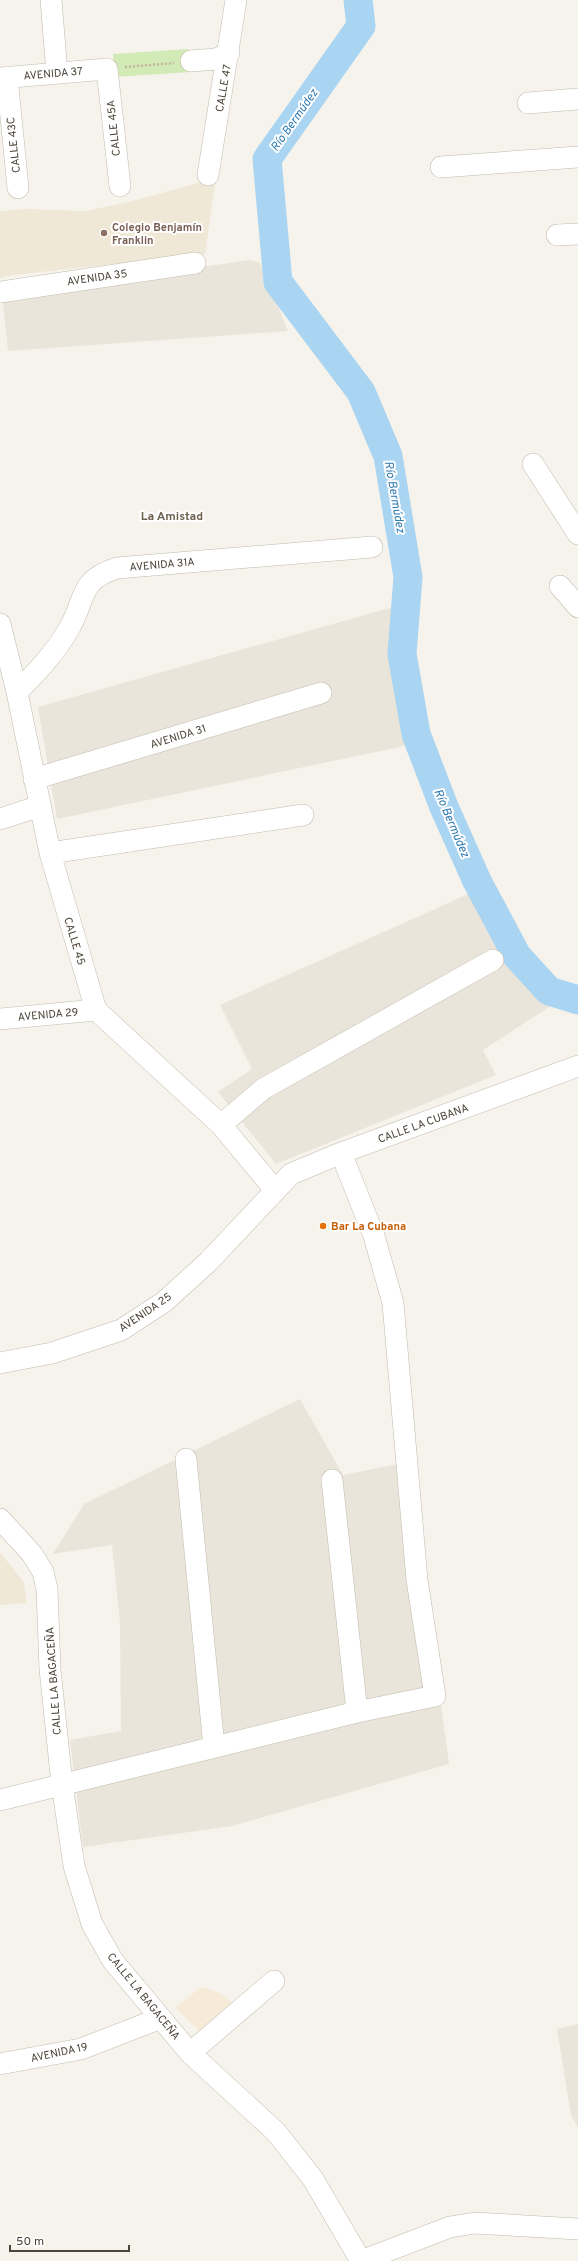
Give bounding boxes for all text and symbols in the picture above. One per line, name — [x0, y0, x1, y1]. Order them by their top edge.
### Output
street label: CALLE 47 — [213, 63, 235, 113]
street label: AVENIDA 37 — [23, 64, 84, 84]
water label: Río Bermúdez — [267, 85, 323, 155]
street label: CALLE 45A — [104, 99, 124, 157]
street label: CALLE 43C — [4, 116, 24, 174]
place label: Colegio Benjamín Franklin — [112, 221, 202, 248]
marker: Colegio Benjamín Franklin — [99, 228, 109, 238]
street label: AVENIDA 35 — [66, 267, 128, 289]
water label: Río Bermúdez — [380, 460, 408, 536]
district label: La Amistad — [141, 509, 203, 525]
street label: AVENIDA 31A — [129, 555, 195, 575]
street label: AVENIDA 31 — [148, 722, 208, 752]
water label: Río Bermúdez — [429, 787, 473, 861]
street label: CALLE 45 — [60, 916, 88, 967]
street label: AVENIDA 29 — [17, 1005, 79, 1025]
street label: CALLE LA CUBANA — [376, 1101, 471, 1147]
place label: Bar La Cubana — [331, 1220, 406, 1234]
marker: Bar La Cubana — [318, 1221, 328, 1231]
street label: AVENIDA 25 — [116, 1290, 175, 1336]
street label: CALLE LA BAGACEÑA — [43, 1626, 65, 1735]
street label: CALLE LA BAGACEÑA — [104, 1950, 183, 2043]
street label: AVENIDA 19 — [29, 2040, 89, 2066]
scale bar — [10, 2227, 129, 2253]
text: 50 m — [16, 2234, 44, 2250]

